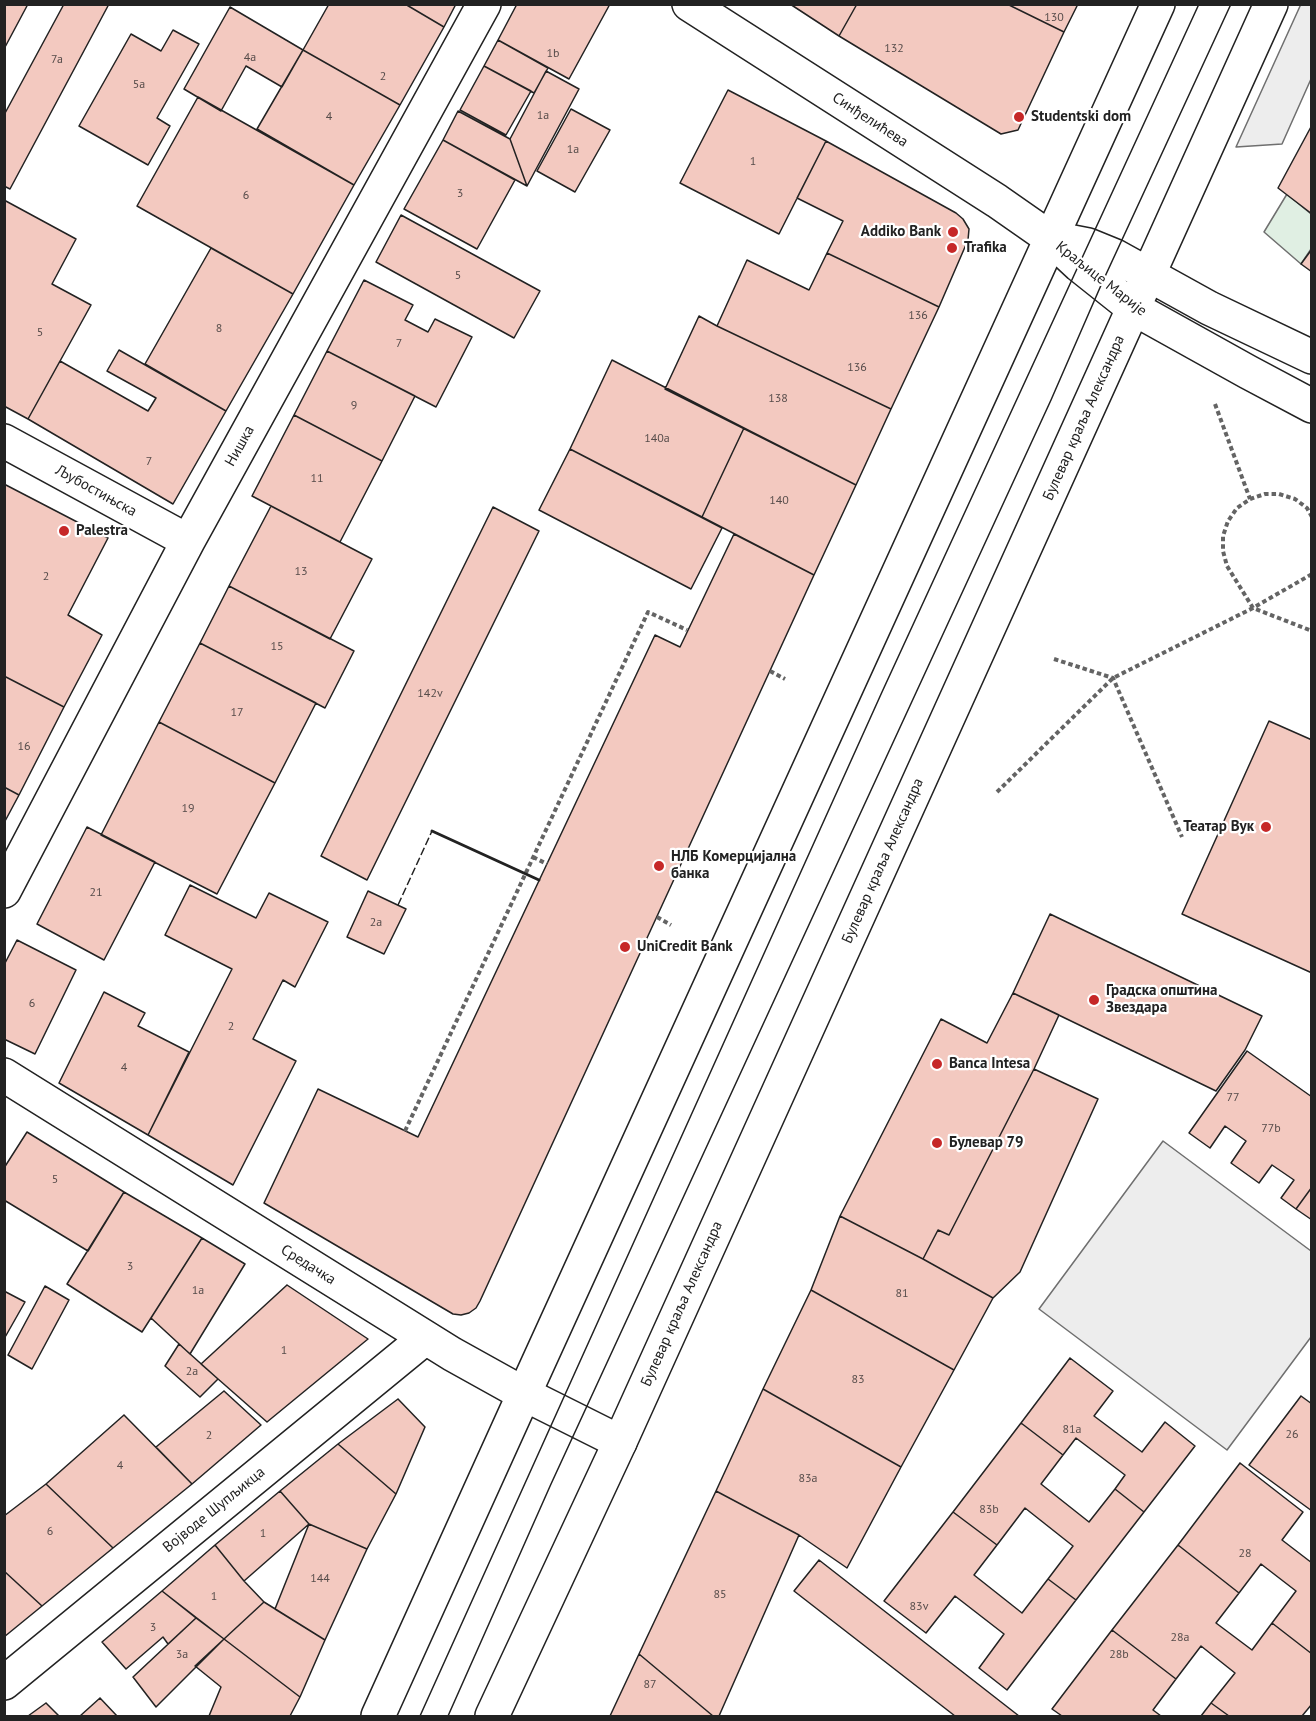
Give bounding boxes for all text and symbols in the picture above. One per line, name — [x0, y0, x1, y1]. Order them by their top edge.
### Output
house number: 130 — [1044, 11, 1064, 25]
house number: 132 — [884, 42, 904, 56]
house number: 1b — [546, 47, 560, 61]
house number: 4a — [244, 51, 256, 65]
house number: 7a — [51, 53, 63, 67]
house number: 2 — [380, 70, 386, 84]
house number: 5a — [133, 78, 145, 92]
street label: Синђелићева — [829, 89, 911, 151]
place label: Studentski dom — [1031, 108, 1131, 126]
house number: 1a — [537, 109, 549, 123]
house number: 4 — [326, 110, 332, 124]
marker: Studentski dom — [1012, 110, 1026, 124]
house number: 1a — [567, 143, 579, 157]
house number: 1 — [750, 155, 756, 169]
house number: 3 — [457, 187, 463, 201]
house number: 6 — [243, 189, 249, 203]
place label: Addiko Bank — [861, 223, 941, 241]
marker: Addiko Bank — [946, 225, 960, 239]
street label: Краљице Марије — [1052, 238, 1150, 320]
place label: Trafika — [964, 239, 1007, 257]
marker: Trafika — [945, 241, 959, 255]
house number: 5 — [455, 269, 461, 283]
house number: 136 — [908, 309, 928, 323]
house number: 8 — [216, 322, 222, 336]
house number: 5 — [37, 326, 43, 340]
street label: Булевар краља Александра — [1039, 332, 1129, 504]
house number: 7 — [396, 337, 402, 351]
house number: 136 — [847, 361, 867, 375]
house number: 138 — [768, 392, 788, 406]
house number: 9 — [351, 399, 357, 413]
street label: Нишка — [221, 422, 259, 470]
house number: 140a — [644, 432, 670, 446]
house number: 7 — [146, 455, 152, 469]
street label: Љубостињска — [52, 461, 140, 521]
house number: 11 — [310, 472, 324, 486]
house number: 140 — [769, 494, 789, 508]
place label: Palestra — [76, 522, 128, 540]
marker: Palestra — [57, 524, 71, 538]
house number: 13 — [294, 565, 308, 579]
house number: 2 — [43, 570, 49, 584]
house number: 15 — [270, 640, 284, 654]
house number: 142v — [417, 687, 443, 701]
house number: 17 — [230, 706, 244, 720]
house number: 16 — [17, 740, 31, 754]
street label: Булевар краља Александра — [838, 775, 928, 947]
house number: 19 — [181, 802, 195, 816]
place label: Театар Вук — [1183, 818, 1254, 836]
marker: Театар Вук — [1259, 820, 1273, 834]
place label: НЛБ Комерцијална банка — [671, 848, 796, 883]
marker: НЛБ Комерцијална банка — [652, 859, 666, 873]
house number: 21 — [89, 886, 103, 900]
house number: 2a — [370, 916, 382, 930]
place label: UniCredit Bank — [637, 938, 733, 956]
marker: UniCredit Bank — [618, 940, 632, 954]
place label: Градска општина Звездара — [1106, 982, 1217, 1017]
marker: Градска општина Звездара — [1087, 993, 1101, 1007]
house number: 6 — [29, 997, 35, 1011]
house number: 2 — [228, 1020, 234, 1034]
place label: Banca Intesa — [949, 1055, 1030, 1073]
marker: Banca Intesa — [930, 1057, 944, 1071]
house number: 4 — [121, 1061, 127, 1075]
house number: 77 — [1226, 1091, 1240, 1105]
house number: 77b — [1261, 1122, 1281, 1136]
place label: Булевар 79 — [949, 1134, 1024, 1152]
marker: Булевар 79 — [930, 1136, 944, 1150]
house number: 5 — [52, 1173, 58, 1187]
street label: Булевар краља Александра — [637, 1218, 727, 1390]
street label: Средачка — [277, 1241, 339, 1289]
house number: 3 — [127, 1260, 133, 1274]
house number: 1a — [192, 1284, 204, 1298]
house number: 81 — [895, 1287, 909, 1301]
house number: 1 — [281, 1344, 287, 1358]
house number: 2a — [186, 1365, 198, 1379]
house number: 83 — [851, 1373, 865, 1387]
house number: 81a — [1062, 1423, 1082, 1437]
house number: 26 — [1285, 1428, 1299, 1442]
house number: 2 — [206, 1429, 212, 1443]
house number: 4 — [117, 1459, 123, 1473]
street label: Војводе Шупљикца — [159, 1463, 269, 1557]
house number: 83a — [798, 1472, 818, 1486]
house number: 83b — [979, 1503, 999, 1517]
house number: 6 — [47, 1525, 53, 1539]
house number: 1 — [260, 1527, 266, 1541]
house number: 28 — [1238, 1547, 1252, 1561]
house number: 144 — [310, 1572, 330, 1586]
house number: 85 — [713, 1588, 727, 1602]
house number: 1 — [211, 1590, 217, 1604]
house number: 83v — [910, 1600, 928, 1614]
house number: 3 — [150, 1621, 156, 1635]
house number: 28a — [1170, 1631, 1190, 1645]
house number: 3a — [176, 1648, 188, 1662]
house number: 28b — [1109, 1648, 1129, 1662]
house number: 87 — [643, 1678, 657, 1692]

